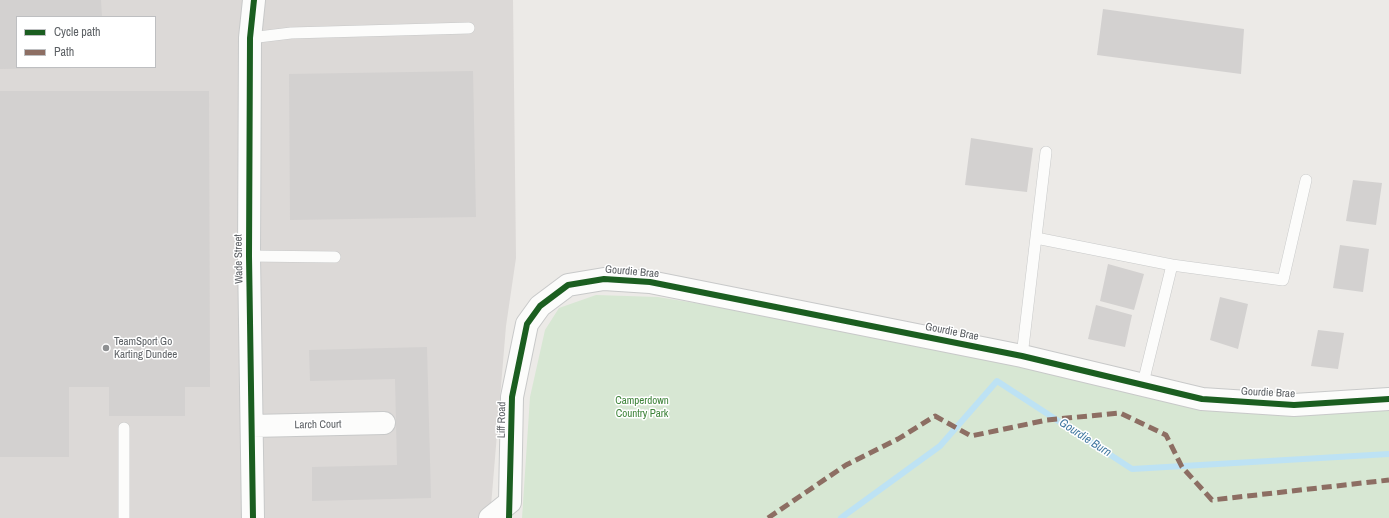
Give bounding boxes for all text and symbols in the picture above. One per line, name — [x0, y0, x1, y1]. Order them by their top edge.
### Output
legend — [16, 16, 156, 68]
text: Cycle path — [54, 24, 101, 40]
text: Path — [54, 44, 74, 60]
street label: Wade Street — [232, 234, 246, 284]
street label: Gourdie Brae — [604, 263, 660, 281]
street label: Gourdie Brae — [924, 320, 980, 344]
place label: TeamSport Go Karting Dundee — [114, 335, 177, 361]
marker: TeamSport Go Karting Dundee — [101, 343, 111, 353]
street label: Gourdie Brae — [1241, 385, 1295, 401]
park label: Camperdown Country Park — [615, 394, 669, 420]
street label: Liff Road — [495, 402, 509, 438]
water label: Gourdie Burn — [1056, 416, 1114, 460]
street label: Larch Court — [294, 418, 342, 432]

